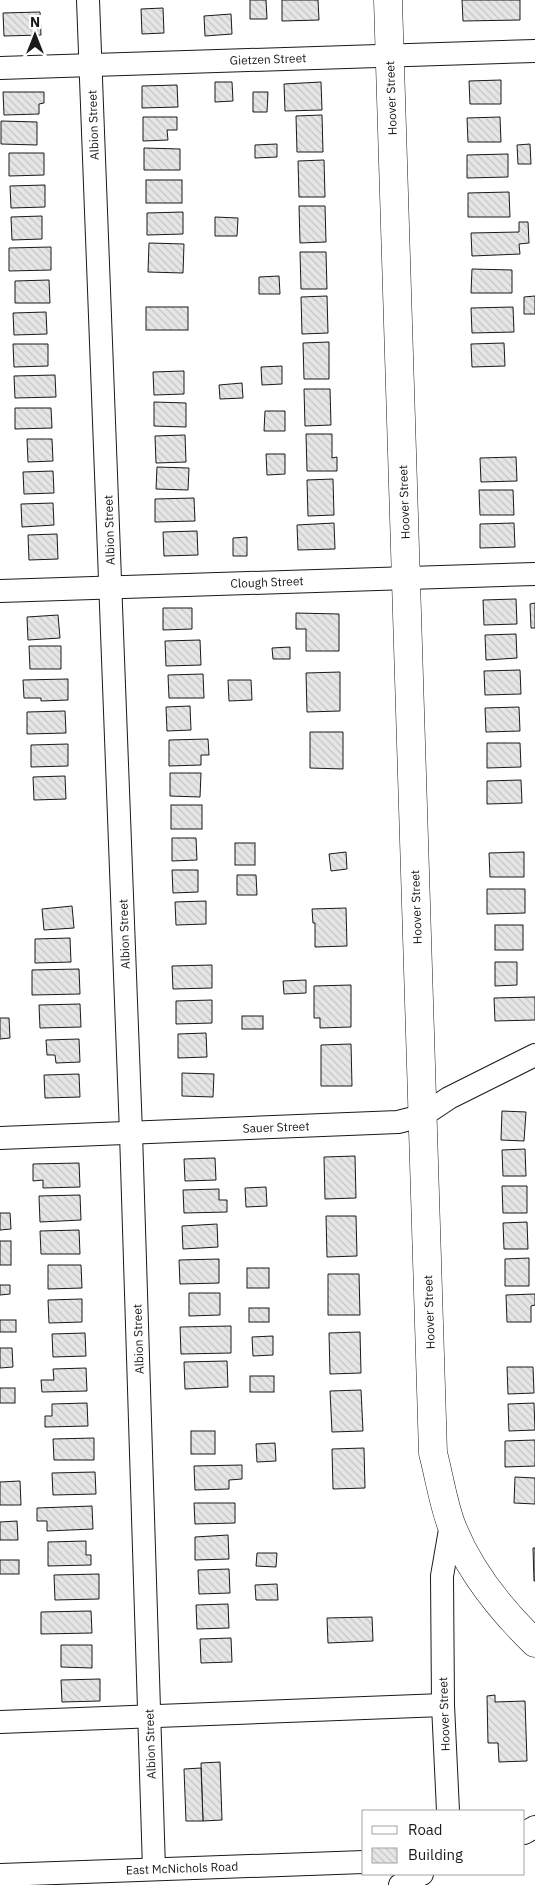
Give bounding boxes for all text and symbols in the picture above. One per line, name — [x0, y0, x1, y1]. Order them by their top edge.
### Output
north arrow — [10, 10, 60, 60]
text: N — [30, 13, 40, 31]
street label: Gietzen Street — [229, 50, 307, 68]
street label: Hoover Street — [382, 61, 400, 135]
street label: Albion Street — [84, 90, 102, 160]
street label: Hoover Street — [395, 465, 413, 539]
street label: Albion Street — [100, 495, 118, 565]
street label: Clough Street — [230, 573, 304, 591]
street label: Hoover Street — [407, 870, 425, 944]
street label: Albion Street — [115, 899, 133, 969]
street label: Sauer Street — [242, 1118, 310, 1136]
street label: Hoover Street — [420, 1275, 438, 1349]
street label: Albion Street — [129, 1304, 147, 1374]
street label: Hoover Street — [435, 1677, 453, 1751]
street label: Albion Street — [141, 1709, 159, 1779]
legend — [362, 1810, 525, 1875]
text: Road — [408, 1820, 443, 1839]
text: Building — [408, 1845, 463, 1864]
street label: East McNichols Road — [125, 1859, 239, 1877]

